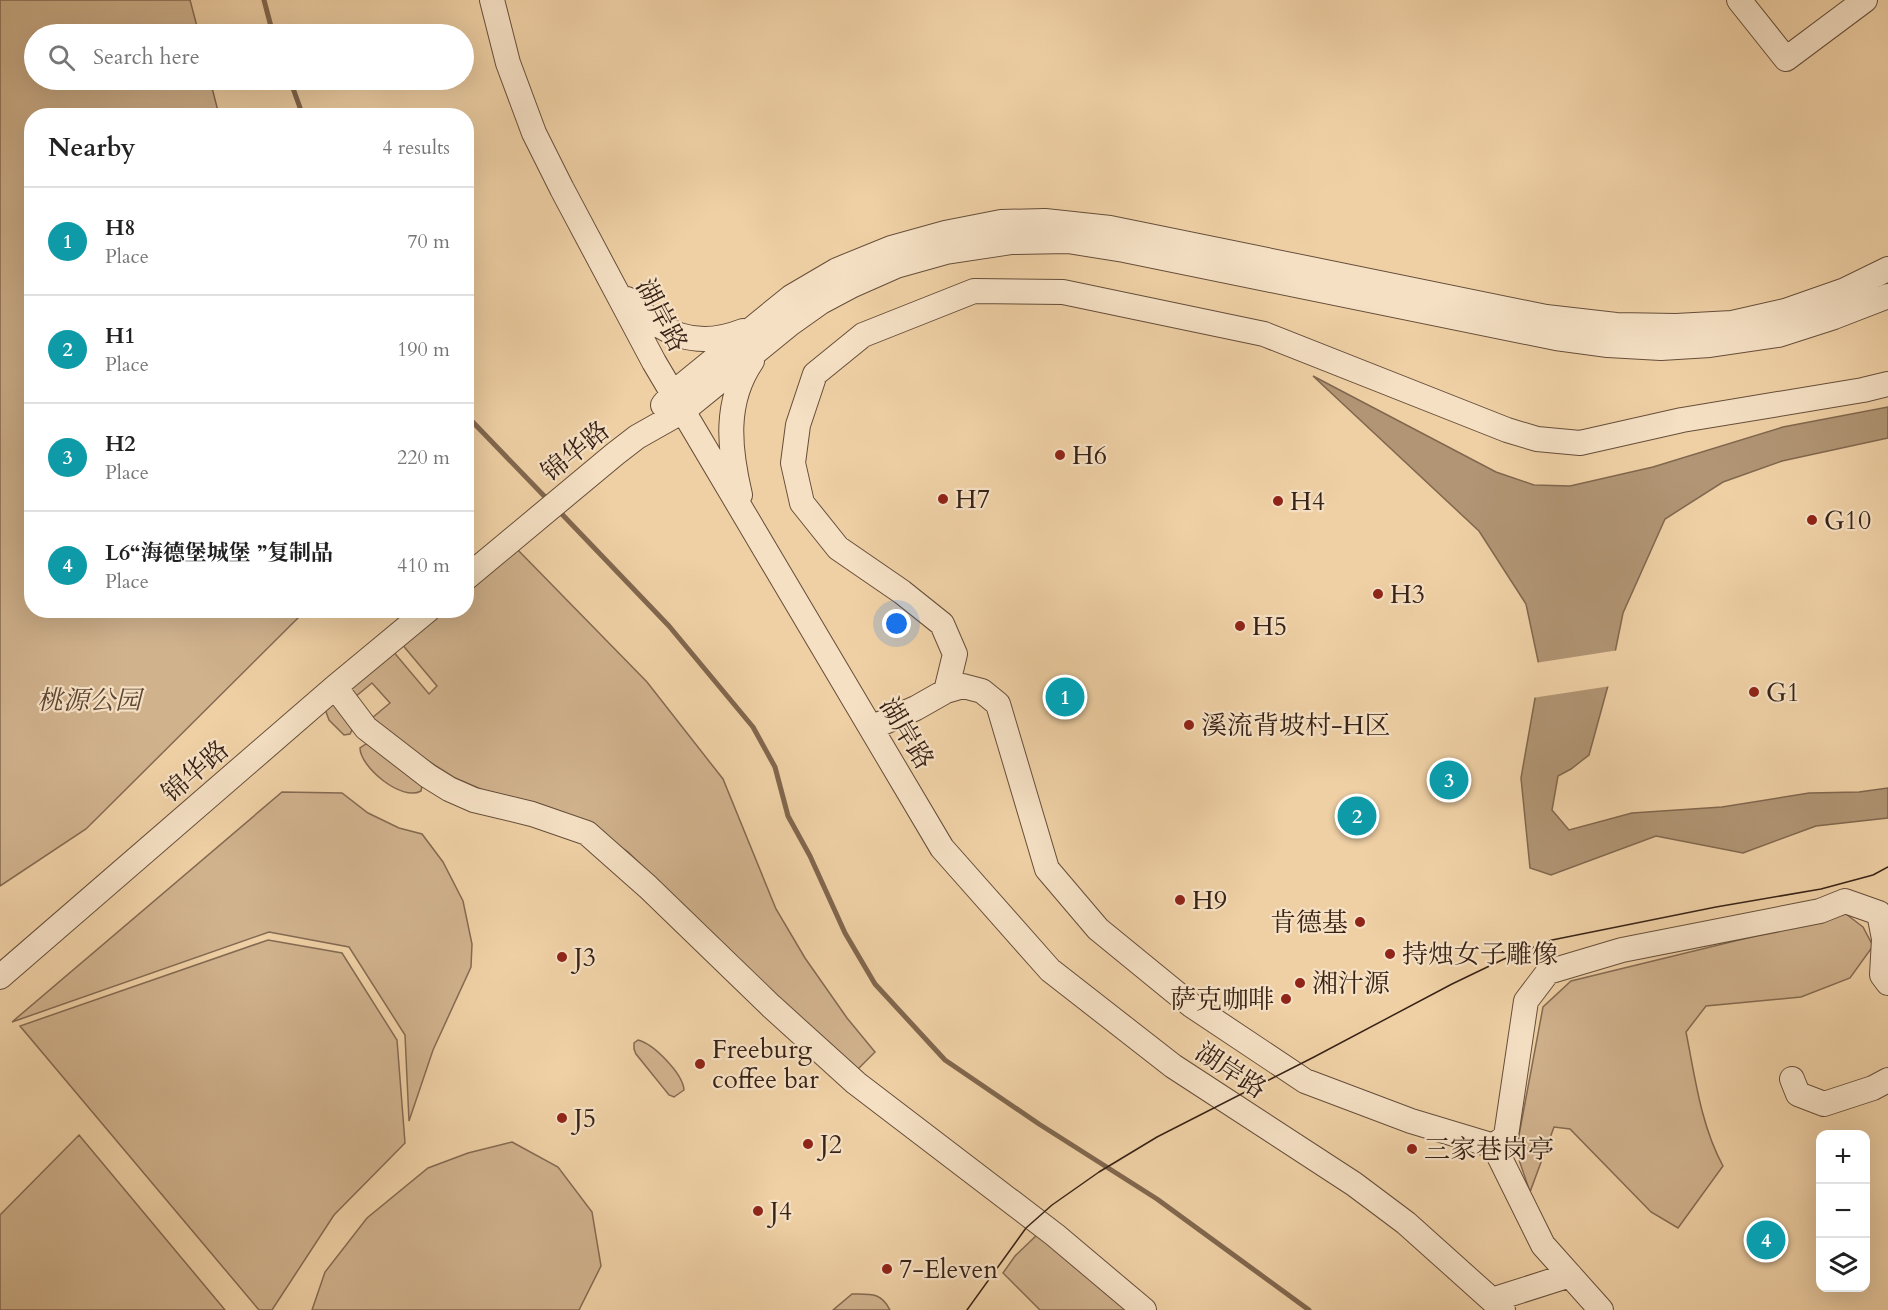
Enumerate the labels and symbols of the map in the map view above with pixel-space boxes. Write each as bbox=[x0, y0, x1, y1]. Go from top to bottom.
street label: 湖岸路 bbox=[628, 273, 695, 358]
street label: 锦华路 bbox=[534, 413, 617, 490]
place label: H6 bbox=[1072, 438, 1107, 473]
marker: H6 bbox=[1053, 448, 1067, 462]
place label: H7 bbox=[955, 482, 990, 517]
place label: H4 bbox=[1290, 484, 1325, 519]
marker: H7 bbox=[936, 492, 950, 506]
marker: H4 bbox=[1271, 494, 1285, 508]
place label: G10 bbox=[1824, 503, 1871, 538]
marker: G10 bbox=[1805, 513, 1819, 527]
place label: H3 bbox=[1390, 577, 1425, 612]
marker: H3 bbox=[1371, 587, 1385, 601]
your location bbox=[882, 609, 911, 638]
place label: H5 bbox=[1252, 609, 1287, 644]
marker: H5 bbox=[1233, 619, 1247, 633]
pin: 1 bbox=[1046, 674, 1084, 720]
place label: G1 bbox=[1766, 675, 1800, 710]
park label: 桃源公园 bbox=[37, 683, 145, 718]
marker: G1 bbox=[1747, 685, 1761, 699]
street label: 湖岸路 bbox=[871, 691, 942, 776]
place label: 溪流背坡村-H区 bbox=[1201, 708, 1390, 743]
marker: 溪流背坡村-H区 bbox=[1182, 718, 1196, 732]
street label: 锦华路 bbox=[154, 733, 236, 810]
pin: 3 bbox=[1430, 758, 1468, 802]
pin: 2 bbox=[1338, 794, 1376, 838]
place label: H9 bbox=[1192, 883, 1227, 918]
marker: H9 bbox=[1173, 893, 1187, 907]
place label: 肯德基 bbox=[1270, 905, 1348, 940]
marker: 肯德基 bbox=[1353, 915, 1367, 929]
place label: 持烛女子雕像 bbox=[1402, 937, 1558, 972]
place label: J3 bbox=[570, 940, 596, 975]
marker: 持烛女子雕像 bbox=[1383, 947, 1397, 961]
marker: J3 bbox=[555, 950, 569, 964]
place label: 湘汁源 bbox=[1312, 966, 1390, 1001]
marker: 湘汁源 bbox=[1293, 976, 1307, 990]
place label: 萨克咖啡 bbox=[1170, 982, 1274, 1017]
marker: 萨克咖啡 bbox=[1279, 992, 1293, 1006]
place label: Freeburg coffee bar bbox=[712, 1032, 819, 1097]
street label: 湖岸路 bbox=[1188, 1034, 1273, 1106]
marker: Freeburg coffee bar bbox=[693, 1057, 707, 1071]
place label: J5 bbox=[570, 1101, 596, 1136]
marker: J5 bbox=[555, 1111, 569, 1125]
place label: J2 bbox=[816, 1127, 842, 1162]
place label: 三家巷岗亭 bbox=[1424, 1132, 1554, 1167]
marker: J2 bbox=[801, 1137, 815, 1151]
marker: 三家巷岗亭 bbox=[1405, 1142, 1419, 1156]
place label: J4 bbox=[766, 1194, 792, 1229]
marker: J4 bbox=[751, 1204, 765, 1218]
pin: 4 bbox=[1746, 1218, 1786, 1262]
place label: 7-Eleven bbox=[899, 1252, 998, 1287]
marker: 7-Eleven bbox=[880, 1262, 894, 1276]

